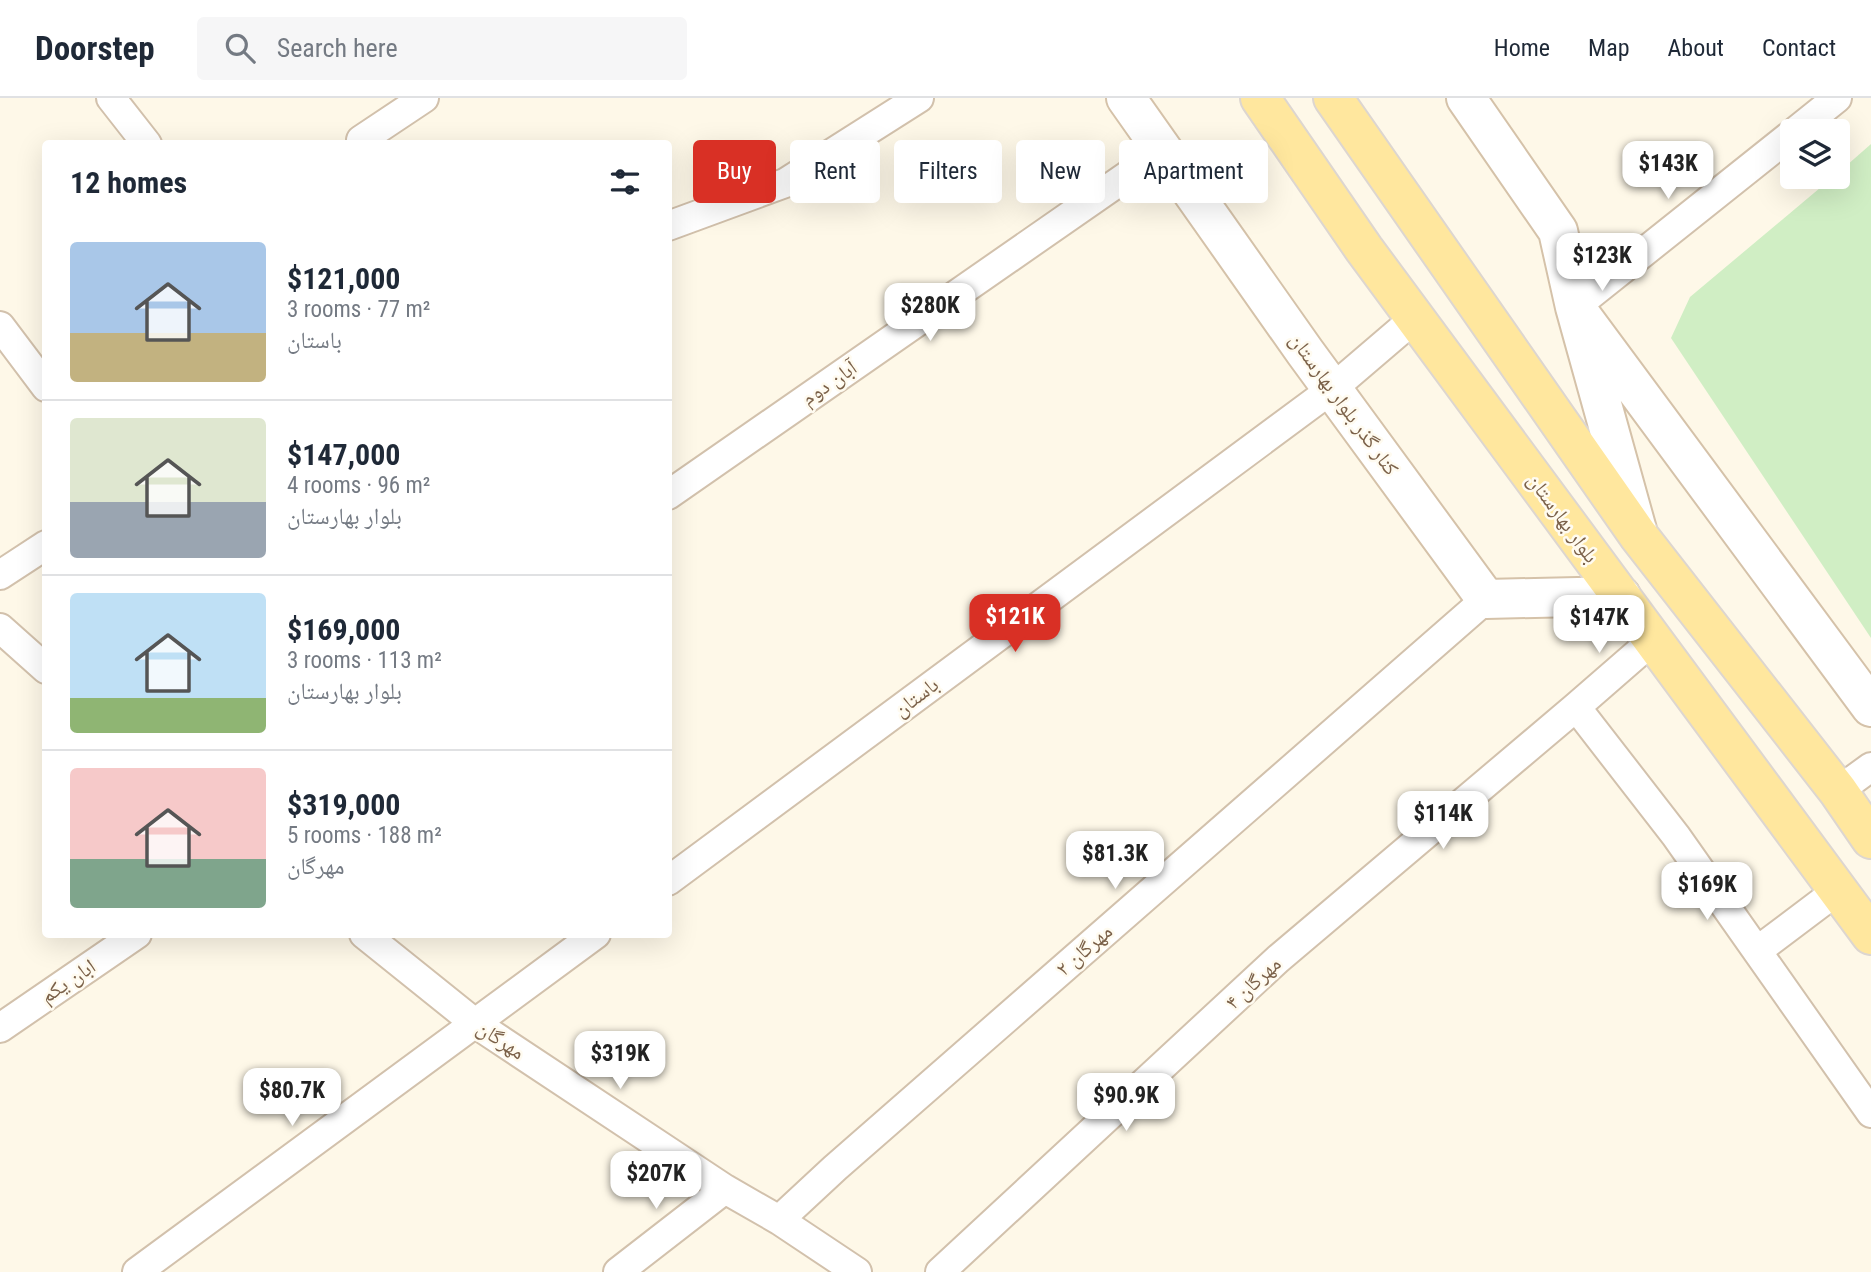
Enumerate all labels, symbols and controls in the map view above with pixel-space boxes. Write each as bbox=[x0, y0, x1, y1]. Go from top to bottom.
search box bbox=[197, 17, 687, 80]
text: Doorstep bbox=[35, 29, 155, 68]
icon: search bbox=[221, 29, 259, 67]
text: Search here bbox=[277, 33, 398, 63]
text: Home bbox=[1494, 34, 1550, 62]
text: Map bbox=[1588, 34, 1630, 62]
text: About bbox=[1668, 34, 1724, 62]
text: Contact bbox=[1762, 34, 1836, 62]
map controls bbox=[1780, 119, 1850, 189]
button: layers bbox=[1780, 119, 1850, 189]
chip: Buy bbox=[693, 140, 776, 203]
chip: Rent bbox=[790, 140, 880, 203]
chip: Filters bbox=[894, 140, 1002, 203]
chip: New bbox=[1016, 140, 1105, 203]
chip: Apartment bbox=[1119, 140, 1268, 203]
pin: $143K bbox=[1619, 141, 1717, 201]
text: $143K bbox=[1638, 150, 1698, 177]
icon: filters bbox=[606, 163, 644, 201]
text: 12 homes bbox=[70, 165, 187, 200]
pin: $123K bbox=[1553, 234, 1651, 293]
text: $123K bbox=[1572, 242, 1632, 269]
text: $121,000 bbox=[287, 261, 400, 296]
icon: home bbox=[126, 270, 210, 354]
pin: $280K bbox=[881, 284, 979, 343]
text: $280K bbox=[900, 292, 960, 319]
text: 3 rooms · 77 m² bbox=[287, 296, 430, 323]
text: باستان bbox=[287, 327, 342, 354]
street label: کنار گذر بلوار بهارستان bbox=[1284, 328, 1404, 480]
street label: آبان دوم bbox=[797, 355, 863, 412]
text: $147,000 bbox=[287, 437, 400, 472]
icon: home bbox=[126, 446, 210, 530]
street label: بلوار بهارستان bbox=[1522, 469, 1604, 567]
text: 4 rooms · 96 m² bbox=[287, 472, 430, 499]
text: بلوار بهارستان bbox=[287, 503, 402, 530]
pin: $121K bbox=[966, 594, 1064, 654]
pin: $147K bbox=[1550, 596, 1648, 655]
text: $121K bbox=[985, 603, 1045, 630]
text: $147K bbox=[1569, 604, 1629, 631]
text: $169,000 bbox=[287, 612, 400, 647]
icon: home bbox=[126, 621, 210, 705]
text: 3 rooms · 113 m² bbox=[287, 647, 442, 674]
street label: باستان bbox=[889, 672, 943, 722]
text: بلوار بهارستان bbox=[287, 678, 402, 705]
text: $319,000 bbox=[287, 787, 400, 822]
pin: $114K bbox=[1394, 792, 1492, 851]
icon: home bbox=[126, 796, 210, 880]
text: $114K bbox=[1413, 800, 1473, 827]
text: 5 rooms · 188 m² bbox=[287, 822, 442, 849]
pin: $81.3K bbox=[1058, 832, 1172, 891]
text: $81.3K bbox=[1082, 840, 1148, 867]
text: مهرگان bbox=[287, 853, 344, 880]
pin: $169K bbox=[1658, 862, 1756, 922]
text: $169K bbox=[1677, 871, 1737, 898]
street label: مهرگان ۲ bbox=[1051, 919, 1117, 981]
street label: مهرگان ۴ bbox=[1220, 951, 1286, 1015]
street label: ابان یکم bbox=[36, 954, 101, 1010]
street label: مهرگان bbox=[473, 1015, 529, 1065]
pin: $319K bbox=[571, 1032, 669, 1091]
text: $319K bbox=[590, 1040, 650, 1067]
pin: $80.7K bbox=[235, 1068, 349, 1128]
pin: $90.9K bbox=[1069, 1074, 1183, 1133]
text: $80.7K bbox=[259, 1077, 325, 1104]
text: $90.9K bbox=[1093, 1082, 1159, 1109]
pin: $207K bbox=[607, 1152, 705, 1211]
text: $207K bbox=[626, 1160, 686, 1187]

